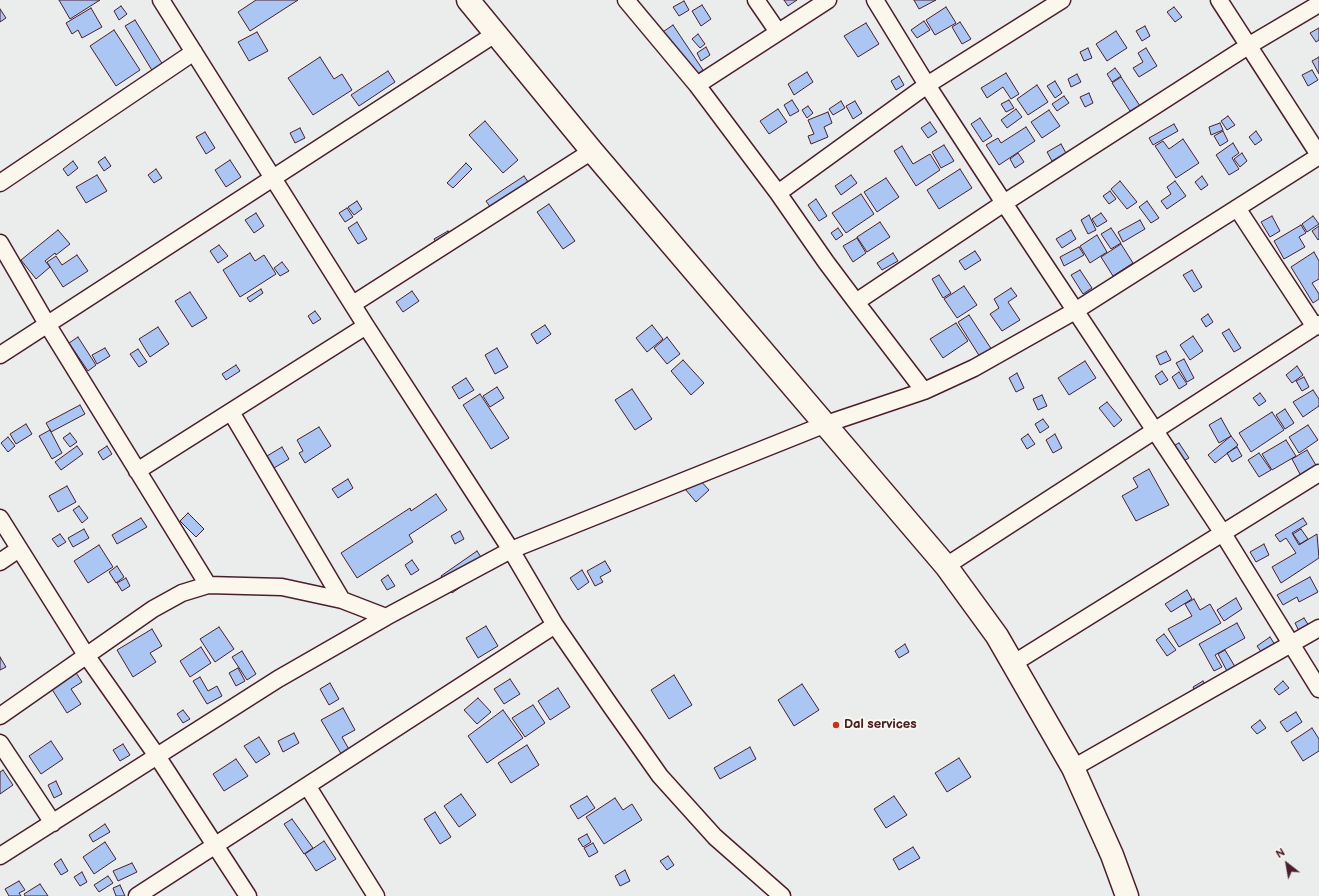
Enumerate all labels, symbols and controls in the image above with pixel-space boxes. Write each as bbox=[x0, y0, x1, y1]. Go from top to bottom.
place label: Dal services bbox=[844, 717, 917, 733]
marker: Dal services bbox=[831, 720, 841, 730]
north arrow bbox=[1267, 844, 1307, 884]
text: N bbox=[1274, 846, 1287, 861]

